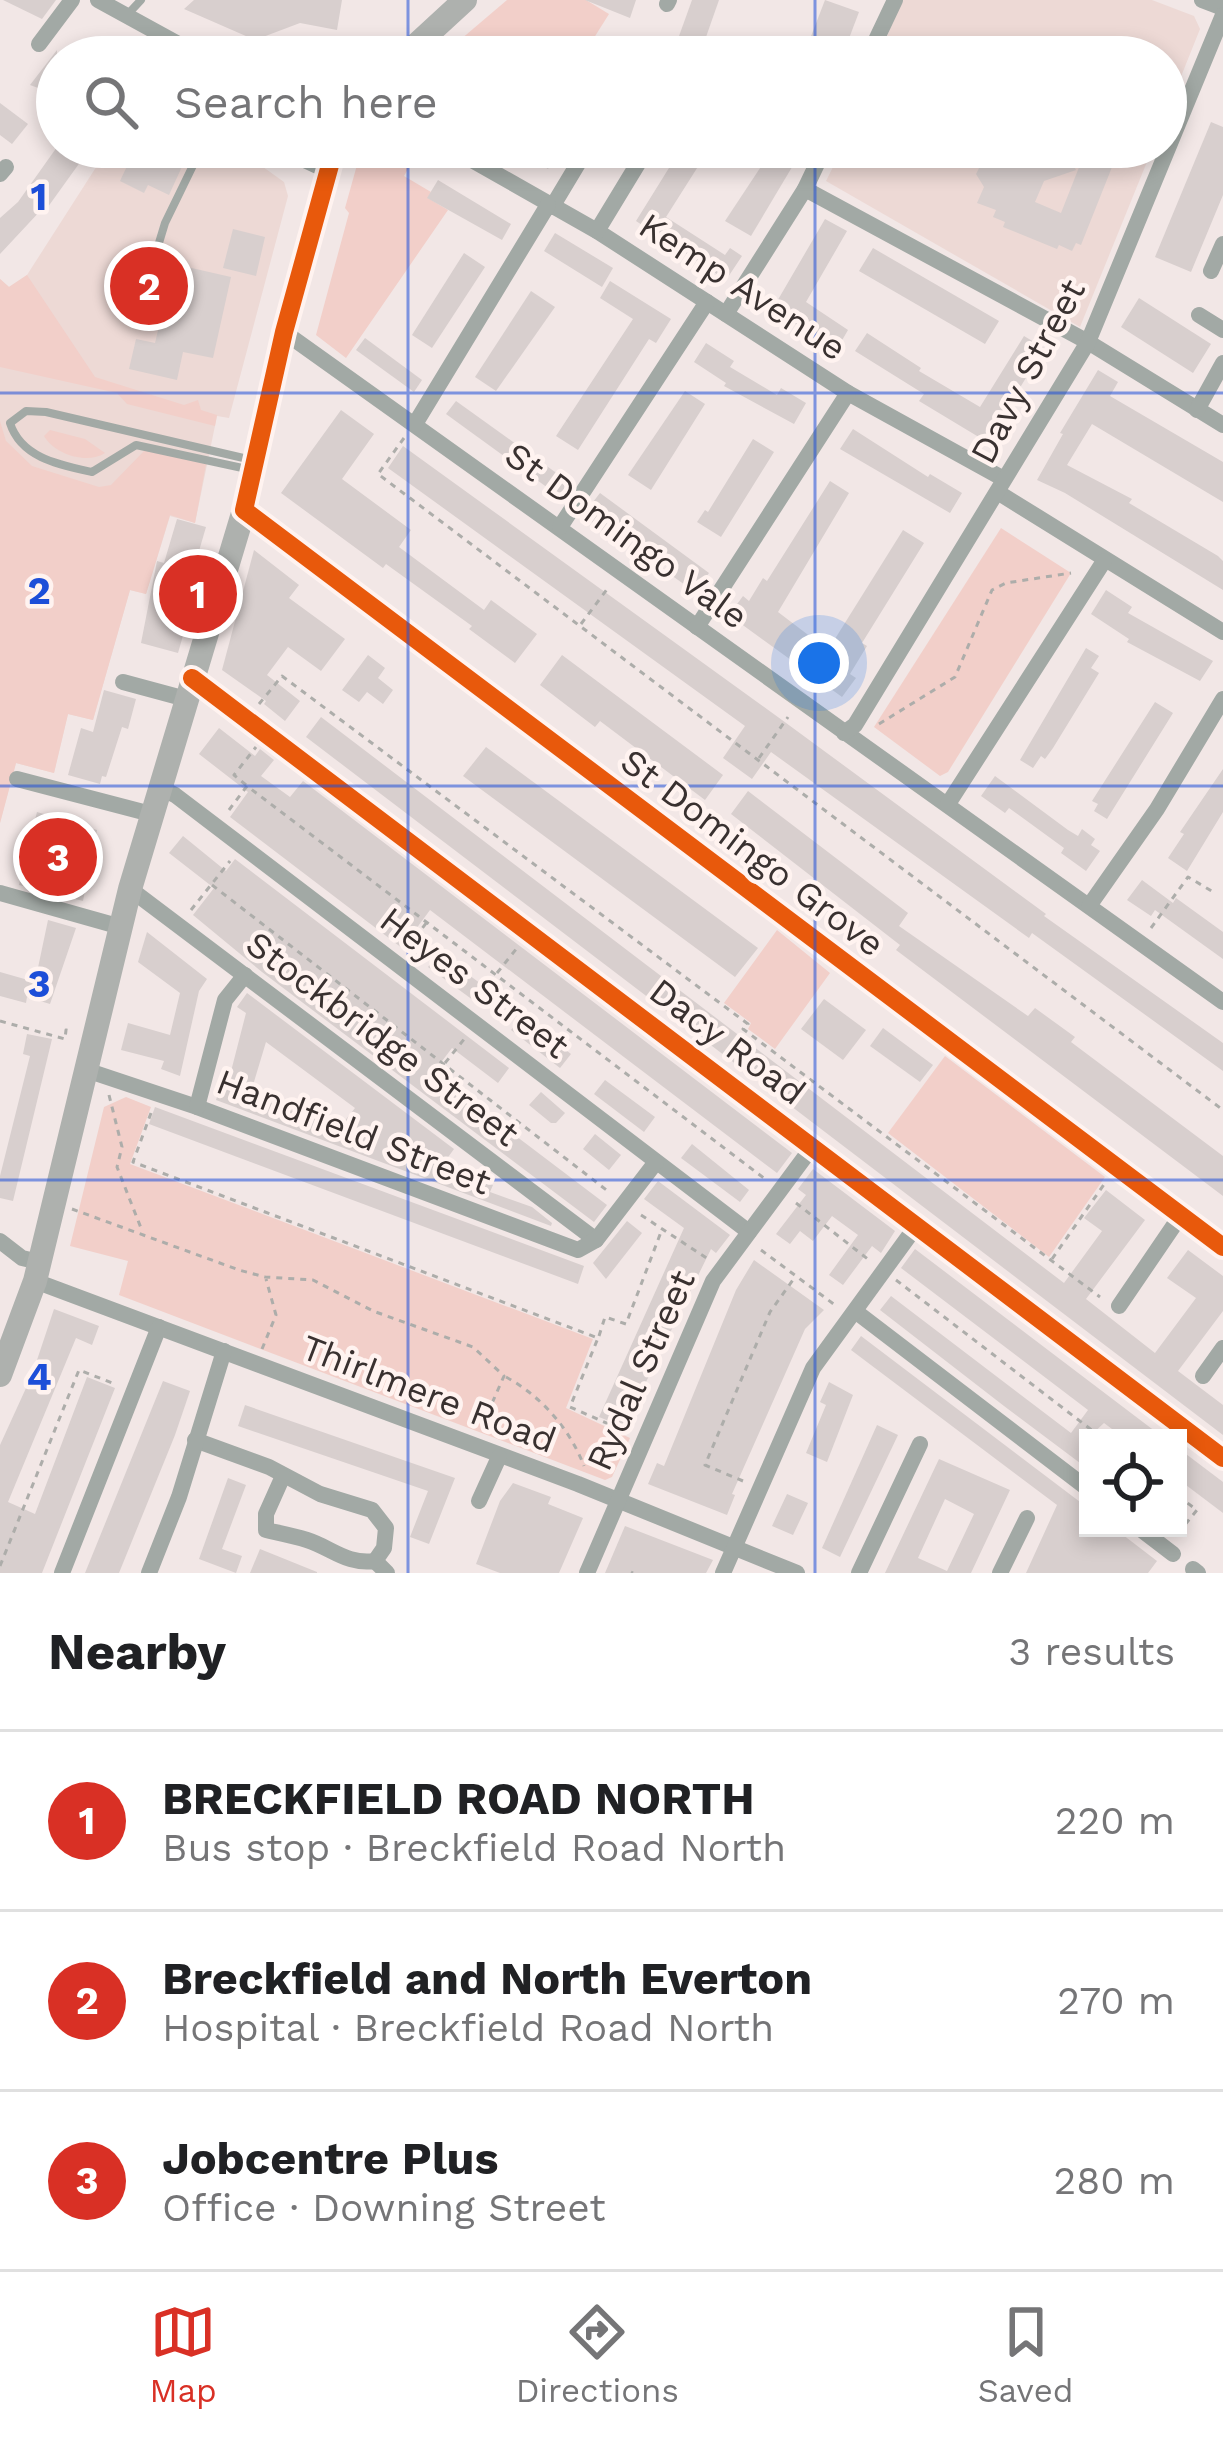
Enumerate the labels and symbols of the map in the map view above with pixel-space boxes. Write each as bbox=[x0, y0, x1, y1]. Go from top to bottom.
text: 1 bbox=[31, 174, 47, 219]
street label: Kemp Avenue bbox=[631, 204, 854, 369]
pin: 2 bbox=[110, 241, 188, 331]
street label: Davy Street bbox=[962, 272, 1094, 471]
street label: St Domingo Vale bbox=[497, 434, 756, 638]
pin: 1 bbox=[159, 549, 237, 639]
text: 2 bbox=[27, 568, 51, 613]
your location bbox=[789, 633, 849, 693]
street label: St Domingo Grove bbox=[613, 740, 892, 965]
pin: 3 bbox=[19, 812, 97, 902]
street label: Heyes Street bbox=[372, 898, 577, 1067]
street label: Stockbridge Street bbox=[238, 923, 527, 1155]
text: 3 bbox=[27, 961, 51, 1006]
street label: Dacy Road bbox=[641, 970, 813, 1114]
street label: Handfield Street bbox=[211, 1060, 497, 1204]
street label: Rydal Street bbox=[578, 1264, 704, 1477]
street label: Thirlmere Road bbox=[296, 1326, 562, 1462]
text: 4 bbox=[26, 1354, 52, 1399]

